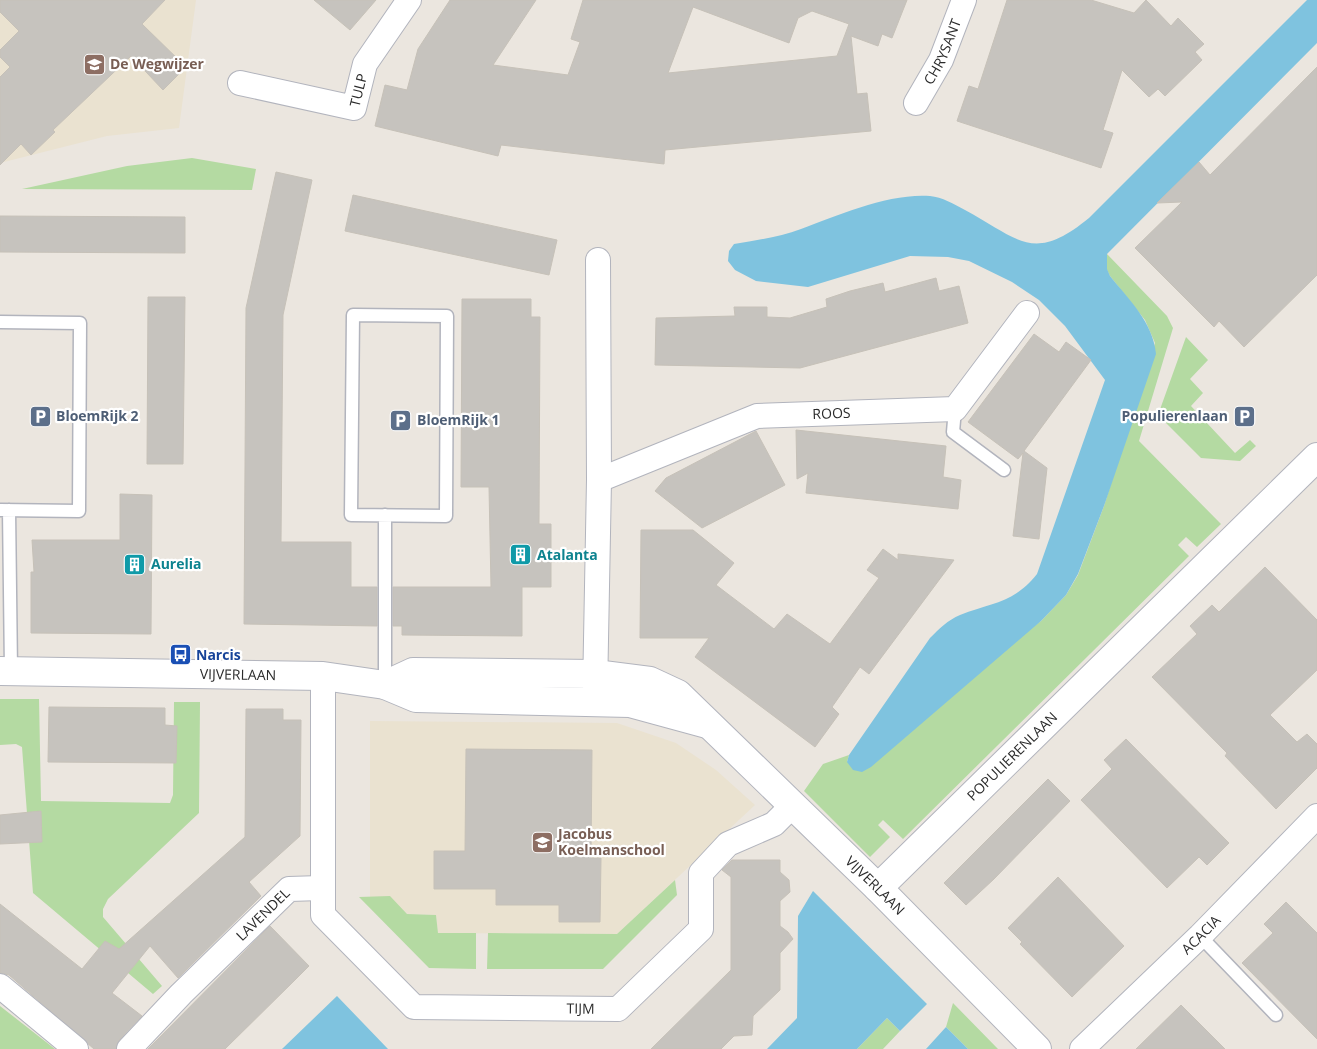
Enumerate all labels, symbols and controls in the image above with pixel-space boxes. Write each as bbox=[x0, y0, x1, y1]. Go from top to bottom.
street label: CHRYSANT bbox=[919, 16, 965, 88]
school or university icon: De Wegwijzer bbox=[82, 52, 106, 76]
place label: De Wegwijzer bbox=[110, 54, 205, 73]
street label: TULP bbox=[345, 71, 371, 109]
street label: ROOS bbox=[812, 403, 851, 423]
parking icon: BloemRijk 2 bbox=[28, 404, 52, 428]
parking icon: Populierenlaan bbox=[1232, 404, 1256, 428]
place label: BloemRijk 2 bbox=[56, 406, 138, 425]
place label: Populierenlaan bbox=[1121, 406, 1228, 425]
parking icon: BloemRijk 1 bbox=[389, 408, 413, 432]
place label: BloemRijk 1 bbox=[417, 410, 499, 429]
building icon: Atalanta bbox=[509, 543, 533, 567]
place label: Atalanta bbox=[537, 545, 598, 564]
building icon: Aurelia bbox=[123, 552, 147, 576]
place label: Aurelia bbox=[151, 554, 202, 573]
bus stop icon: Narcis bbox=[168, 643, 192, 667]
place label: Narcis bbox=[196, 645, 241, 664]
street label: VIJVERLAAN bbox=[200, 664, 276, 684]
street label: POPULIERENLAAN bbox=[963, 707, 1061, 805]
place label: Jacobus Koelmanschool bbox=[556, 824, 665, 859]
school or university icon: Jacobus Koelmanschool bbox=[530, 830, 554, 854]
street label: VIJVERLAAN bbox=[842, 852, 909, 919]
street label: LAVENDEL bbox=[232, 883, 294, 945]
street label: ACACIA bbox=[1177, 911, 1224, 958]
street label: TIJM bbox=[567, 998, 595, 1018]

